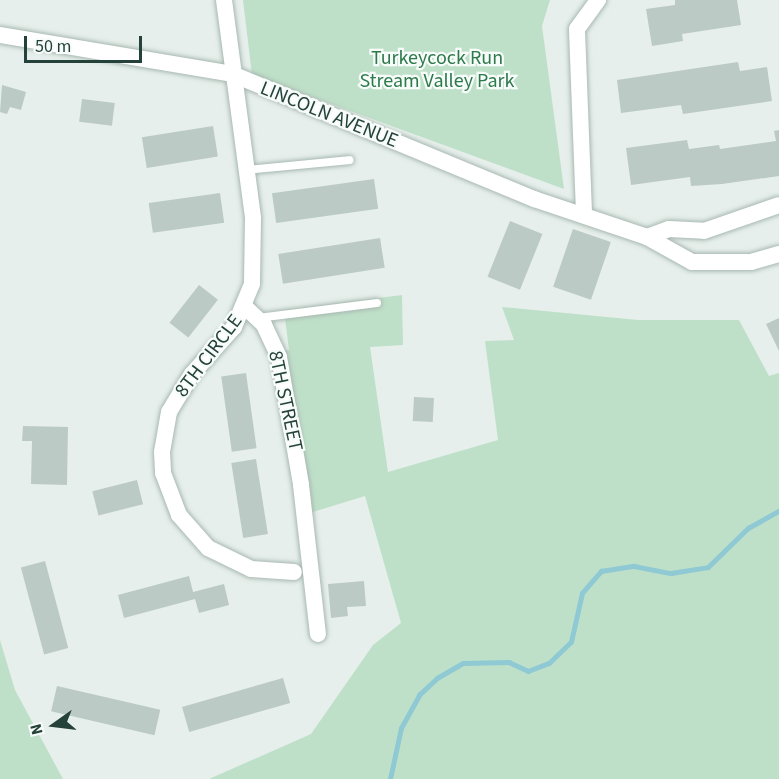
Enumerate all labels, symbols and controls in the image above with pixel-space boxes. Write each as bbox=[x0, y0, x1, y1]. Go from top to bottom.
scale bar bbox=[27, 24, 146, 62]
text: 50 m bbox=[35, 34, 71, 59]
park label: Turkeycock Run Stream Valley Park bbox=[360, 47, 514, 94]
street label: LINCOLN AVENUE bbox=[257, 76, 401, 154]
street label: 8TH CIRCLE bbox=[170, 310, 248, 402]
street label: 8TH STREET bbox=[263, 349, 307, 453]
north arrow bbox=[24, 695, 84, 755]
text: N bbox=[25, 722, 48, 737]

